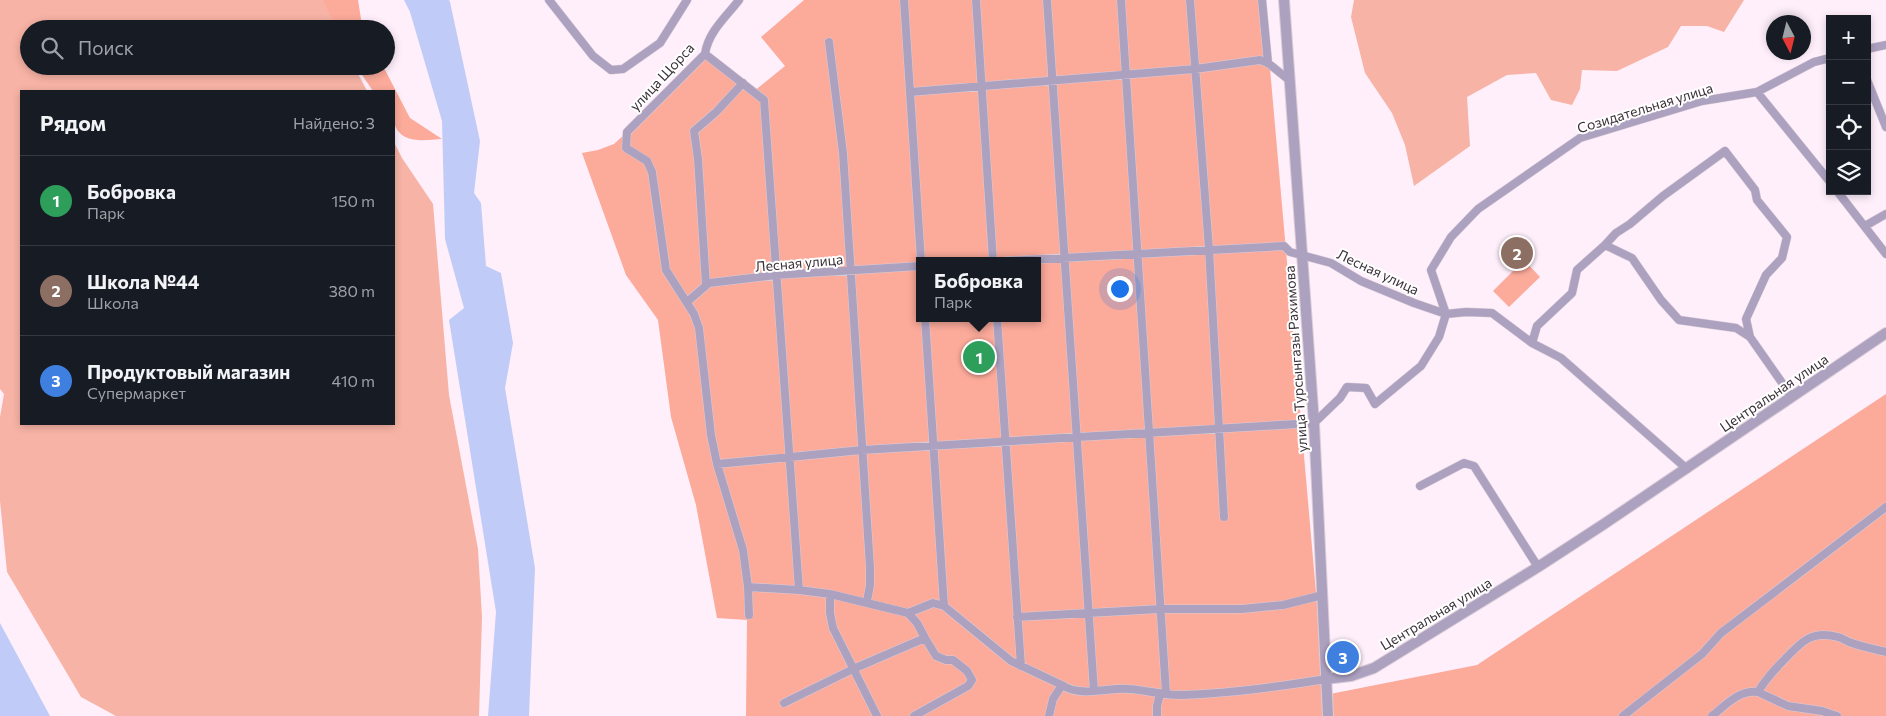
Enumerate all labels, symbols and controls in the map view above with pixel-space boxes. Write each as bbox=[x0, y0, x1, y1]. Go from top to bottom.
north arrow bbox=[1766, 15, 1811, 60]
map controls bbox=[1826, 15, 1871, 195]
button: + bbox=[1826, 15, 1871, 60]
search box bbox=[20, 20, 395, 75]
icon: search bbox=[38, 34, 66, 62]
text: Поиск bbox=[78, 36, 134, 59]
street label: улица Щорса bbox=[626, 39, 697, 114]
button: − bbox=[1826, 60, 1871, 105]
street label: Созидательная улица bbox=[1575, 79, 1715, 136]
button: locate bbox=[1826, 105, 1871, 150]
text: Рядом bbox=[40, 110, 106, 135]
text: Найдено: 3 bbox=[293, 113, 375, 132]
button: layers bbox=[1826, 150, 1871, 195]
text: Бобровка bbox=[87, 180, 176, 203]
text: 1 bbox=[52, 191, 60, 210]
text: 150 m bbox=[332, 191, 375, 210]
text: Парк bbox=[87, 203, 125, 222]
pin: 2 bbox=[1501, 234, 1533, 272]
street label: Лесная улица bbox=[1335, 245, 1422, 298]
street label: Лесная улица bbox=[754, 250, 844, 275]
popup bbox=[916, 257, 1041, 322]
street label: улица Турсынгазы Рахимова bbox=[1280, 265, 1311, 453]
text: Бобровка bbox=[934, 269, 1023, 292]
text: Школа №44 bbox=[87, 270, 199, 293]
your location bbox=[1107, 276, 1133, 302]
text: 2 bbox=[51, 281, 61, 300]
text: 380 m bbox=[329, 281, 375, 300]
text: Парк bbox=[934, 292, 972, 311]
text: Школа bbox=[87, 293, 139, 312]
pin: 1 bbox=[963, 338, 995, 376]
street label: Центральная улица bbox=[1716, 350, 1831, 435]
text: Продуктовый магазин bbox=[87, 360, 290, 383]
text: 3 bbox=[51, 371, 61, 390]
text: 410 m bbox=[332, 371, 375, 390]
text: Супермаркет bbox=[87, 383, 186, 402]
street label: Центральная улица bbox=[1377, 574, 1495, 654]
pin: 3 bbox=[1327, 638, 1359, 676]

